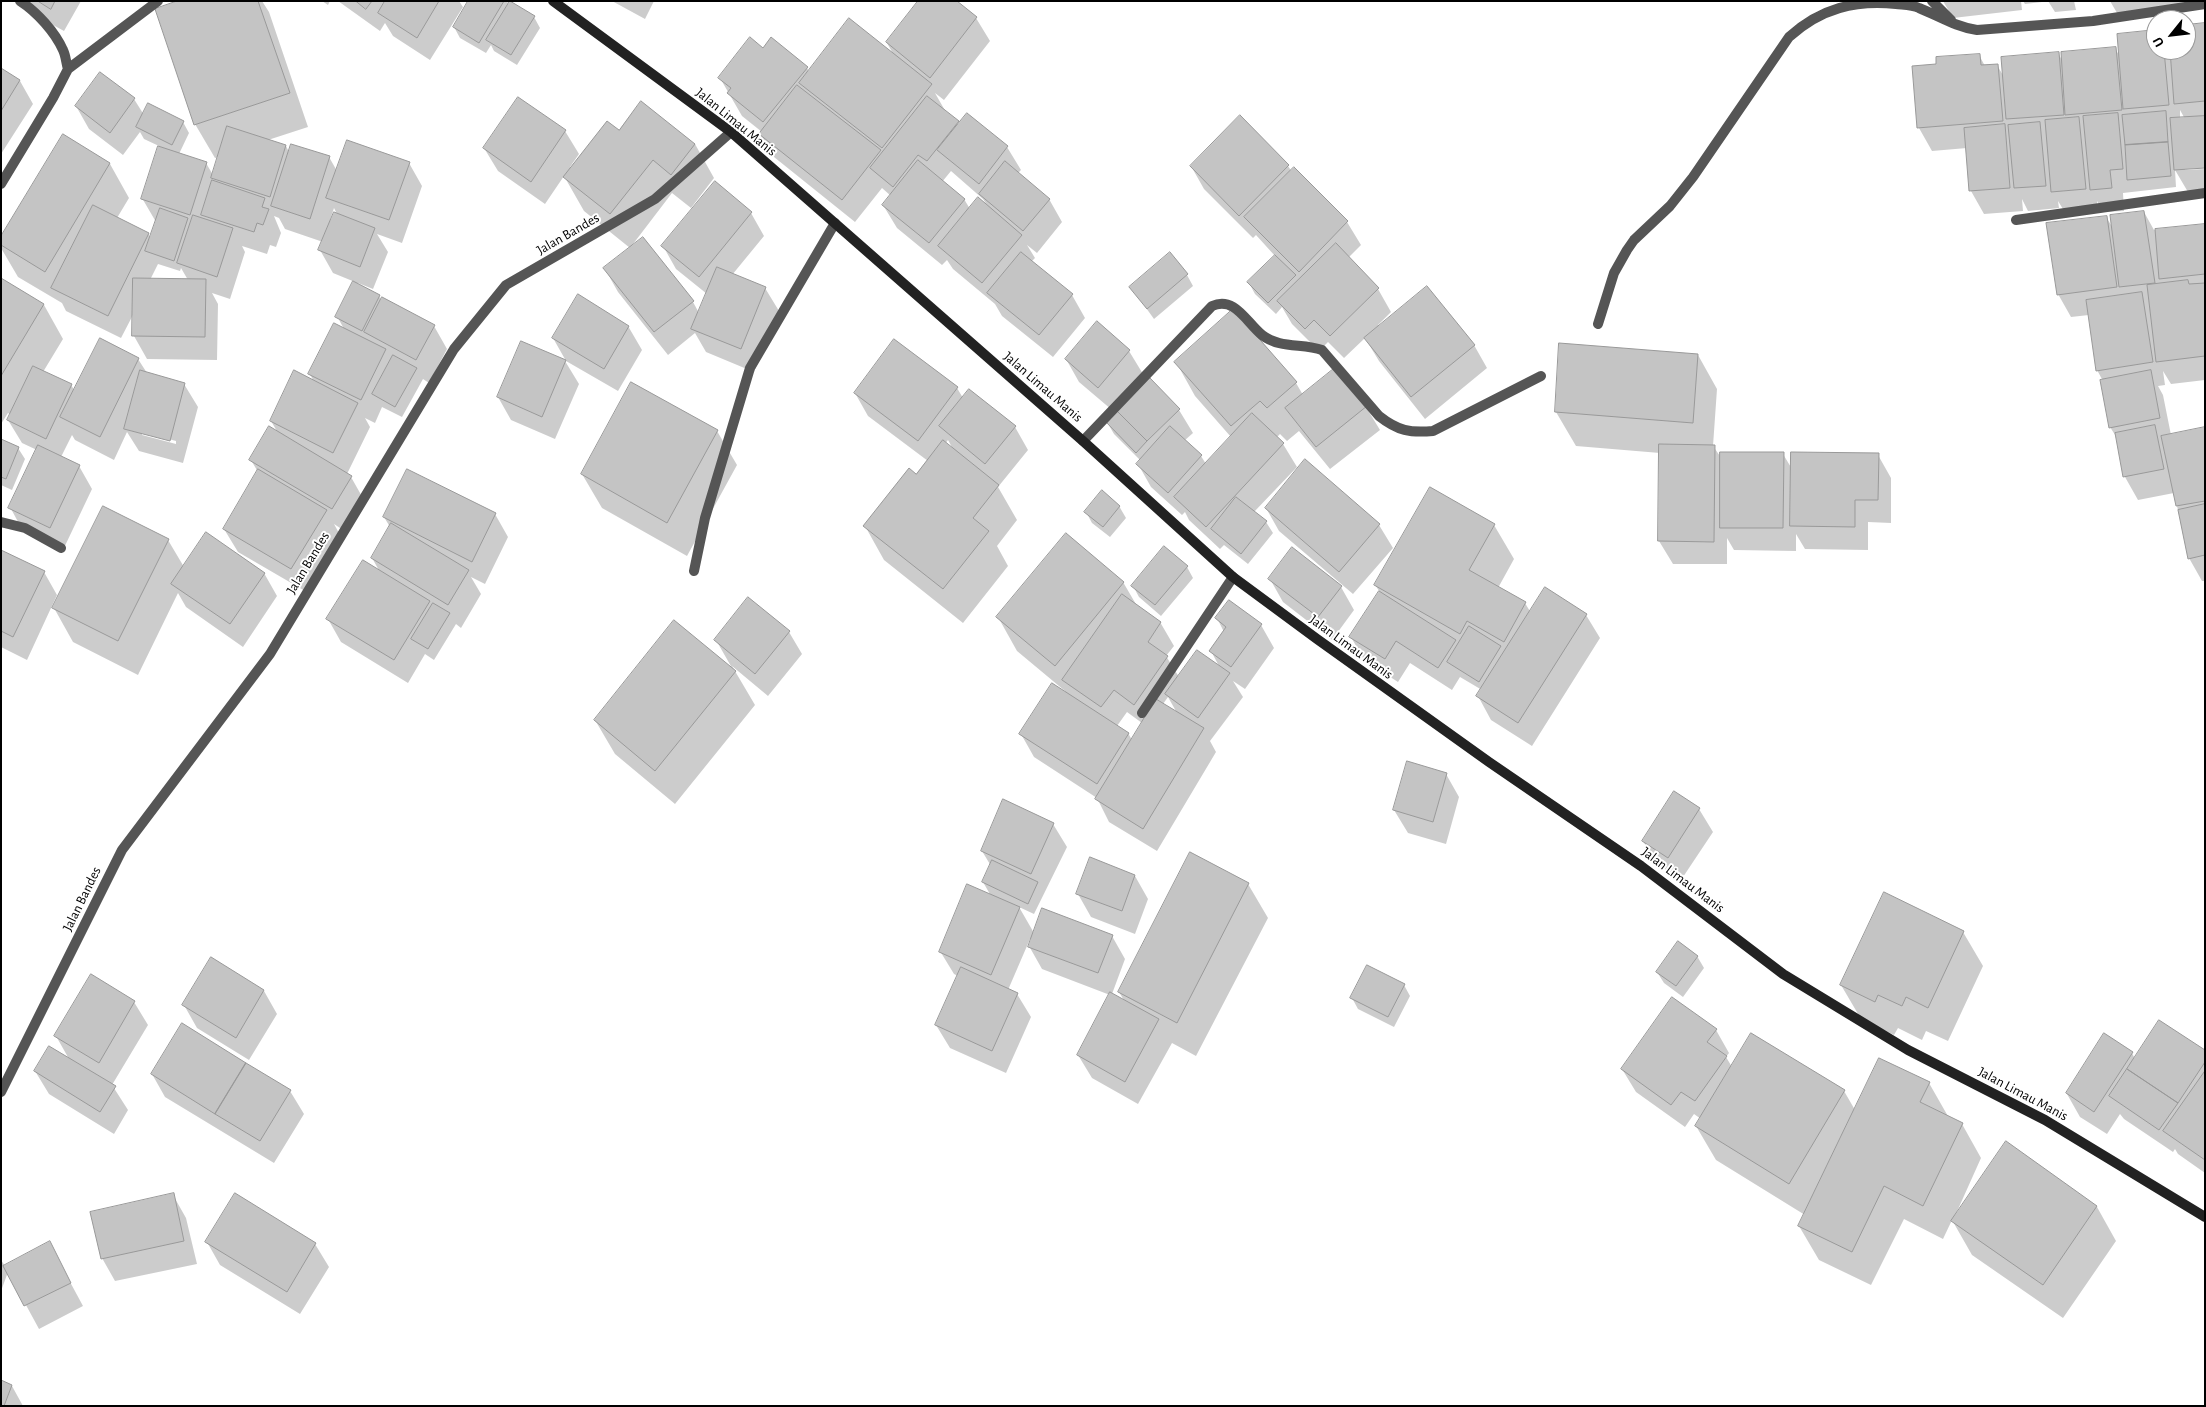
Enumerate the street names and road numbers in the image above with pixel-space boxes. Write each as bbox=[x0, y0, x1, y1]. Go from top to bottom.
street label: Jalan Limau Manis bbox=[692, 84, 780, 160]
street label: Jalan Bandes bbox=[534, 209, 602, 259]
street label: Jalan Limau Manis bbox=[1000, 348, 1086, 426]
street label: Jalan Bandes bbox=[283, 529, 333, 597]
street label: Jalan Limau Manis bbox=[1306, 611, 1396, 683]
street label: Jalan Limau Manis bbox=[1638, 843, 1728, 917]
street label: Jalan Bandes bbox=[59, 864, 105, 934]
street label: Jalan Limau Manis bbox=[1975, 1063, 2071, 1125]

